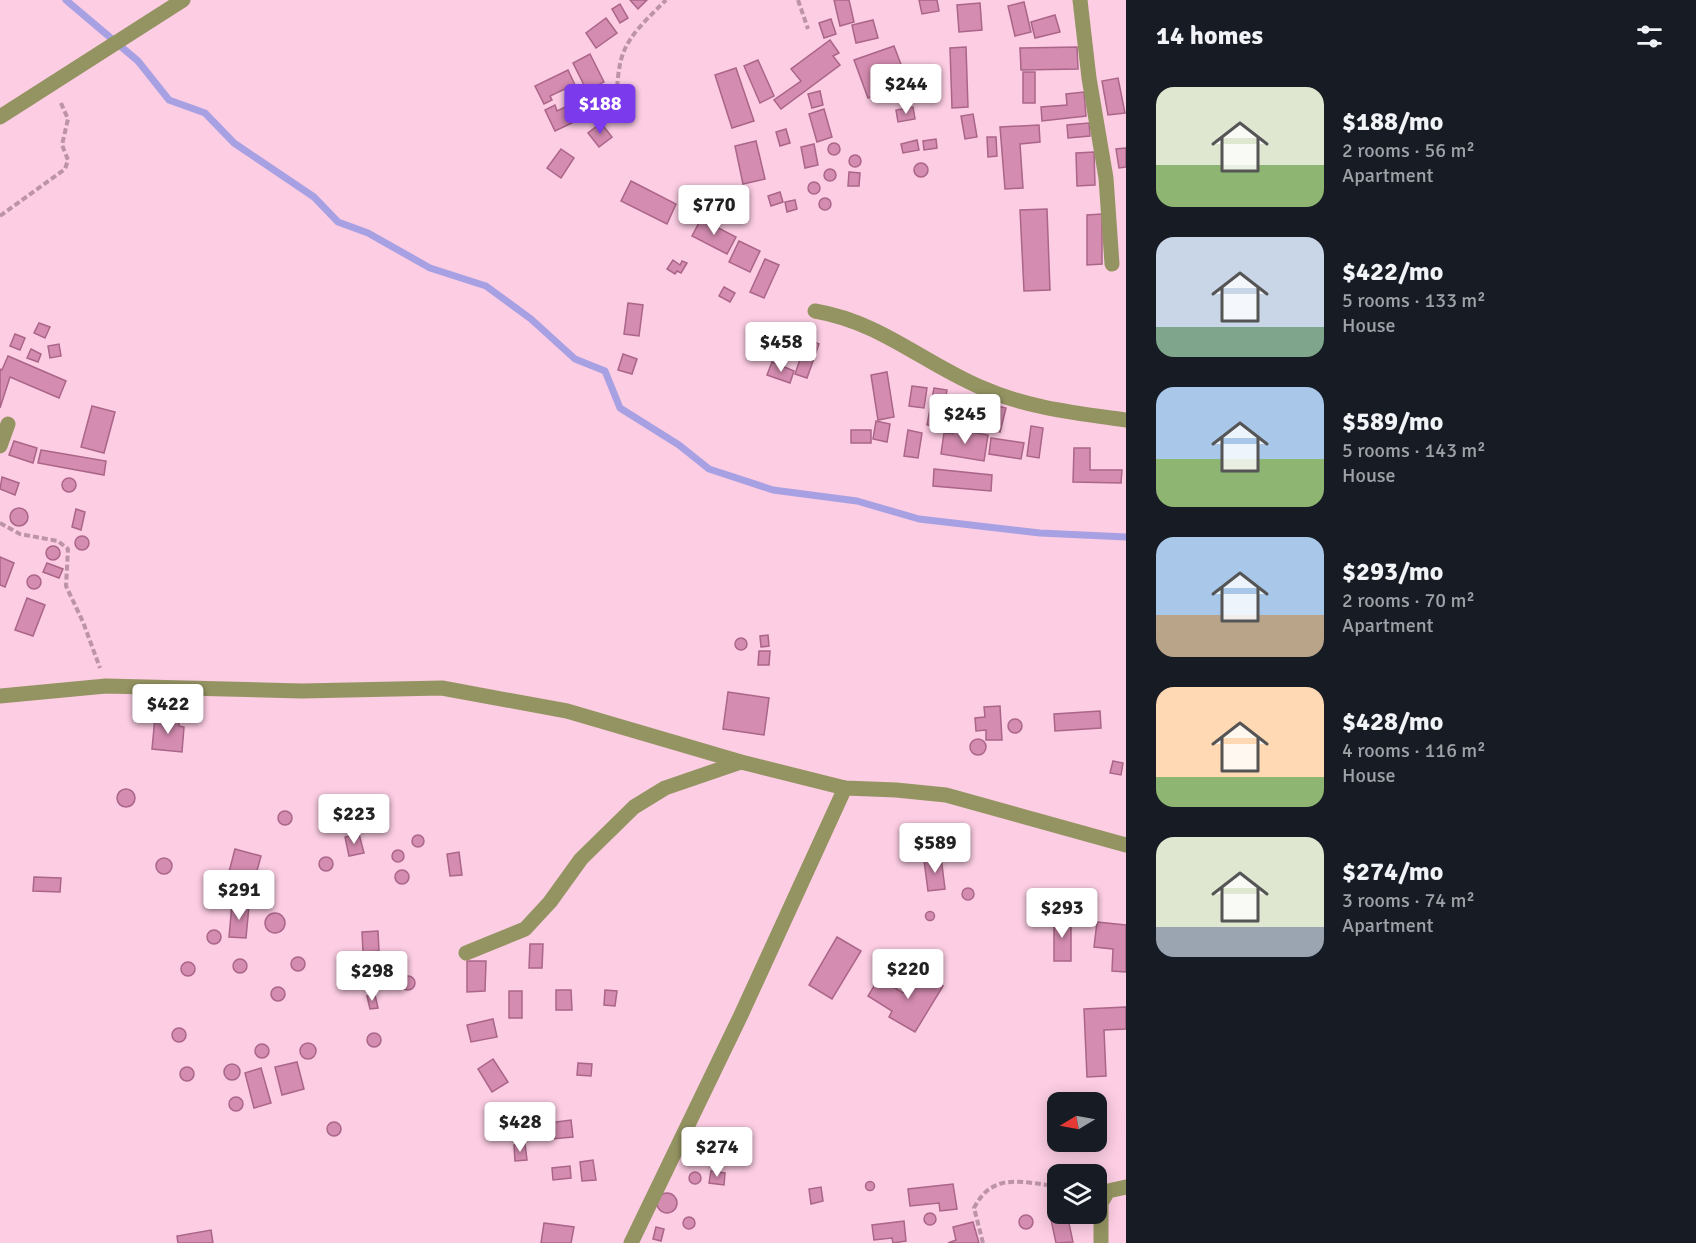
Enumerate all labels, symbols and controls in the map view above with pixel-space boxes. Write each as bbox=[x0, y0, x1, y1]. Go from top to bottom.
text: 14 homes bbox=[1156, 20, 1263, 52]
icon: filters bbox=[1633, 20, 1666, 53]
pin: $244 bbox=[870, 64, 942, 115]
text: $244 bbox=[884, 71, 928, 96]
pin: $188 bbox=[564, 84, 636, 135]
text: $188 bbox=[578, 91, 622, 116]
text: $188/mo bbox=[1342, 106, 1443, 138]
icon: home bbox=[1204, 111, 1276, 183]
text: 2 rooms · 56 m² bbox=[1342, 138, 1475, 163]
text: Apartment bbox=[1342, 163, 1434, 188]
pin: $770 bbox=[678, 185, 750, 236]
text: $770 bbox=[692, 192, 736, 217]
text: $422/mo bbox=[1342, 256, 1443, 288]
icon: home bbox=[1204, 261, 1276, 333]
text: 5 rooms · 133 m² bbox=[1342, 288, 1486, 313]
text: House bbox=[1342, 313, 1396, 338]
pin: $458 bbox=[745, 322, 817, 373]
text: $458 bbox=[759, 329, 803, 354]
pin: $245 bbox=[929, 394, 1001, 445]
text: $245 bbox=[943, 401, 987, 426]
text: $589/mo bbox=[1342, 406, 1443, 438]
icon: home bbox=[1204, 411, 1276, 483]
text: 5 rooms · 143 m² bbox=[1342, 438, 1486, 463]
text: House bbox=[1342, 463, 1396, 488]
text: $293/mo bbox=[1342, 556, 1443, 588]
icon: home bbox=[1204, 561, 1276, 633]
text: 2 rooms · 70 m² bbox=[1342, 588, 1475, 613]
text: Apartment bbox=[1342, 613, 1434, 638]
pin: $422 bbox=[132, 684, 204, 735]
text: $422 bbox=[146, 691, 190, 716]
text: $428/mo bbox=[1342, 706, 1443, 738]
icon: home bbox=[1204, 711, 1276, 783]
text: 4 rooms · 116 m² bbox=[1342, 738, 1486, 763]
text: House bbox=[1342, 763, 1396, 788]
pin: $223 bbox=[318, 794, 390, 845]
text: $223 bbox=[332, 801, 376, 826]
pin: $589 bbox=[899, 823, 971, 874]
text: $589 bbox=[913, 830, 957, 855]
text: $274/mo bbox=[1342, 856, 1443, 888]
icon: home bbox=[1204, 861, 1276, 933]
pin: $291 bbox=[203, 870, 275, 921]
text: $291 bbox=[217, 877, 261, 902]
pin: $293 bbox=[1026, 888, 1098, 939]
text: 3 rooms · 74 m² bbox=[1342, 888, 1475, 913]
text: $293 bbox=[1040, 895, 1084, 920]
text: Apartment bbox=[1342, 913, 1434, 938]
pin: $220 bbox=[872, 949, 944, 1000]
pin: $298 bbox=[336, 951, 408, 1002]
text: $220 bbox=[886, 956, 930, 981]
text: $298 bbox=[350, 958, 394, 983]
north arrow bbox=[1047, 1092, 1107, 1152]
map controls bbox=[1047, 1092, 1107, 1224]
pin: $428 bbox=[484, 1102, 556, 1153]
text: $428 bbox=[498, 1109, 542, 1134]
pin: $274 bbox=[681, 1127, 753, 1178]
text: $274 bbox=[695, 1134, 739, 1159]
button: layers bbox=[1047, 1164, 1107, 1224]

